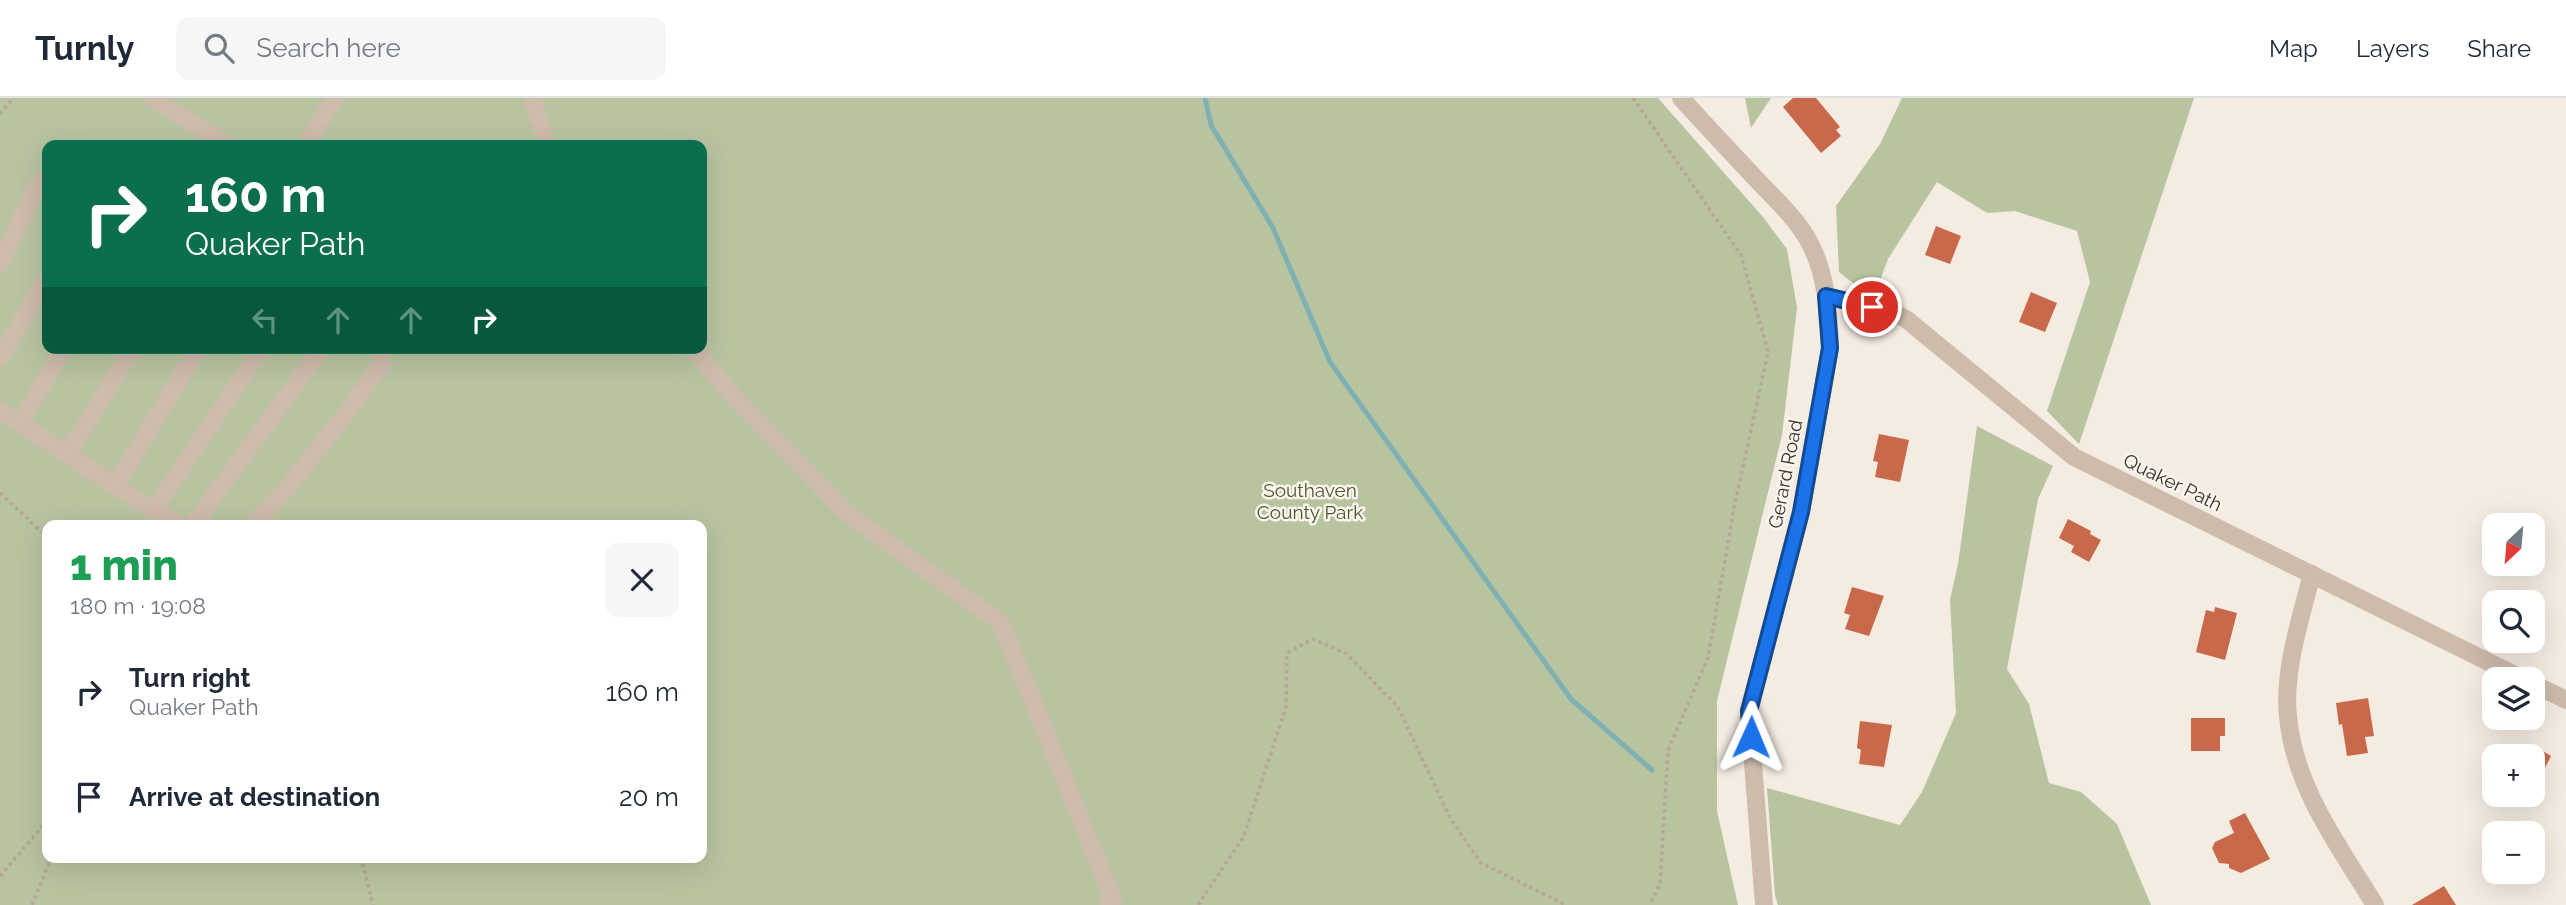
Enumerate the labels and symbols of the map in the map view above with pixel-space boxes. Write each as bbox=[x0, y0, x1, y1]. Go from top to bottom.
pin bbox=[1842, 277, 1902, 337]
street label: Gerard Road bbox=[1764, 418, 1806, 530]
street label: Quaker Path bbox=[2120, 449, 2226, 515]
park label: Southaven County Park bbox=[1257, 479, 1363, 523]
north arrow bbox=[2482, 513, 2544, 576]
position arrow bbox=[1714, 700, 1788, 774]

